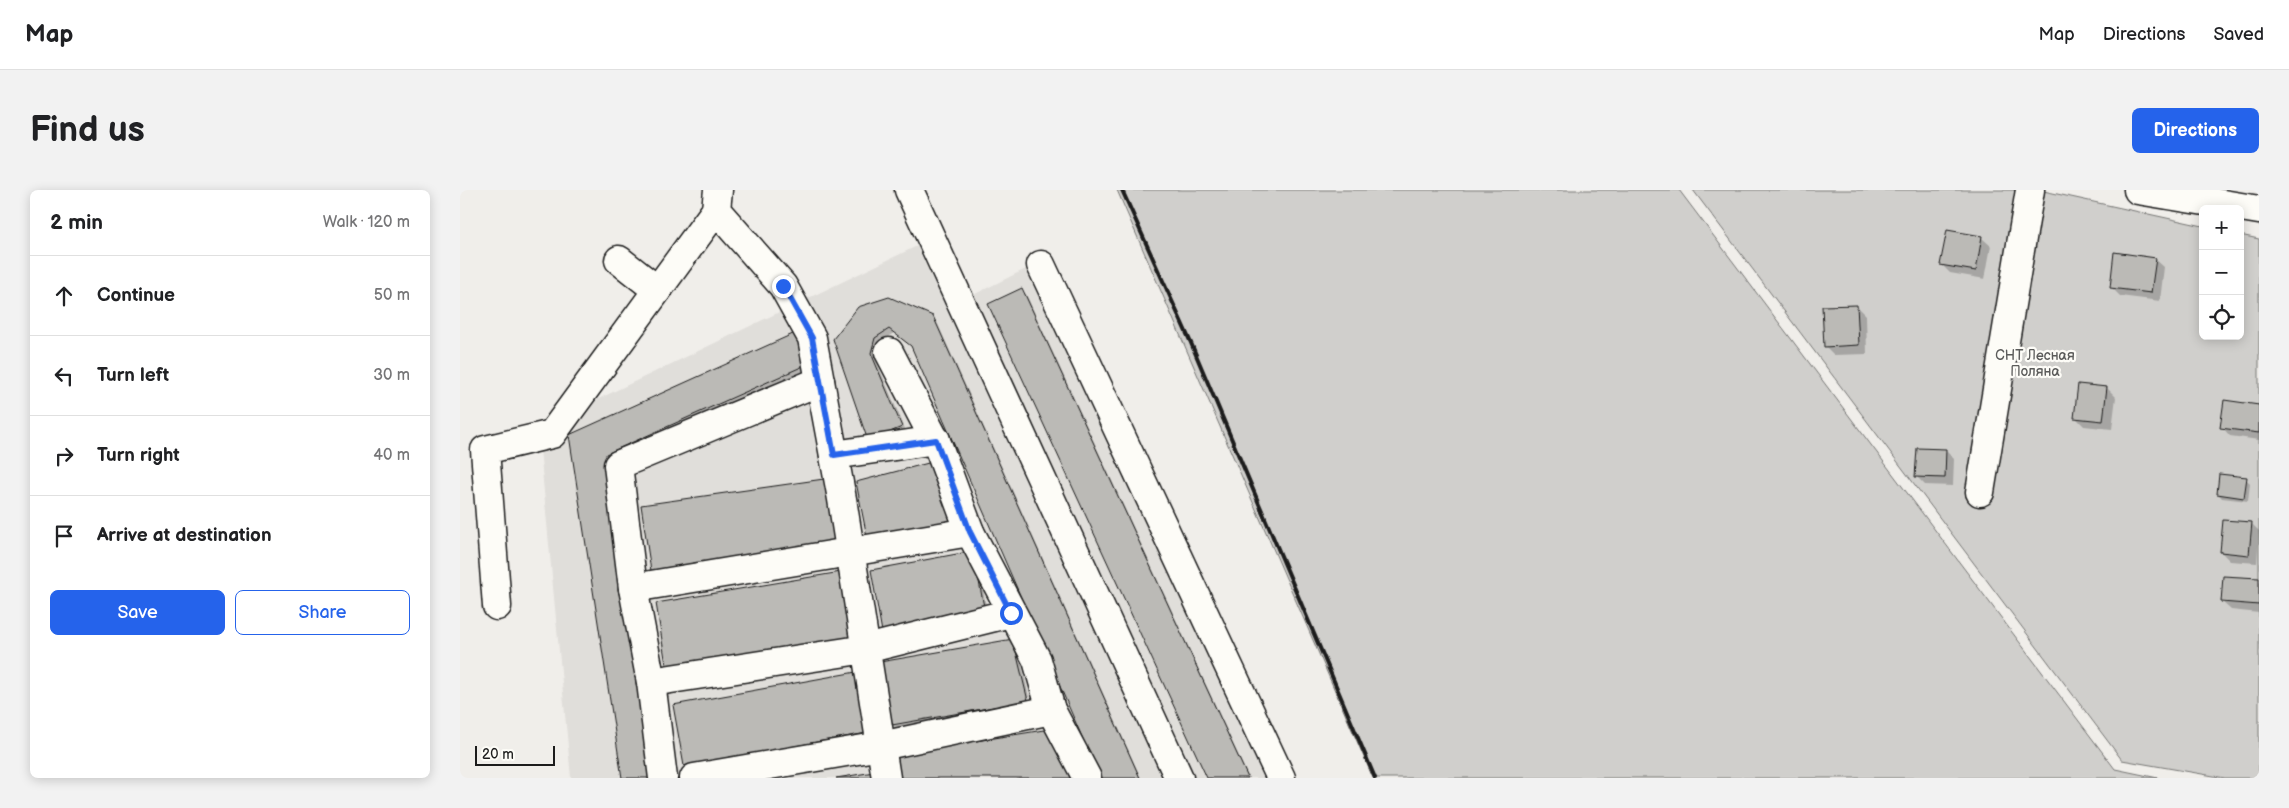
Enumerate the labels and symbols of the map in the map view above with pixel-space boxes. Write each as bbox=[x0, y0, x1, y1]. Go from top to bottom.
route end bbox=[772, 275, 795, 298]
park label: СНТ Лесная Поляна bbox=[1995, 347, 2075, 380]
route start bbox=[1000, 602, 1023, 625]
scale bar bbox=[475, 743, 555, 766]

